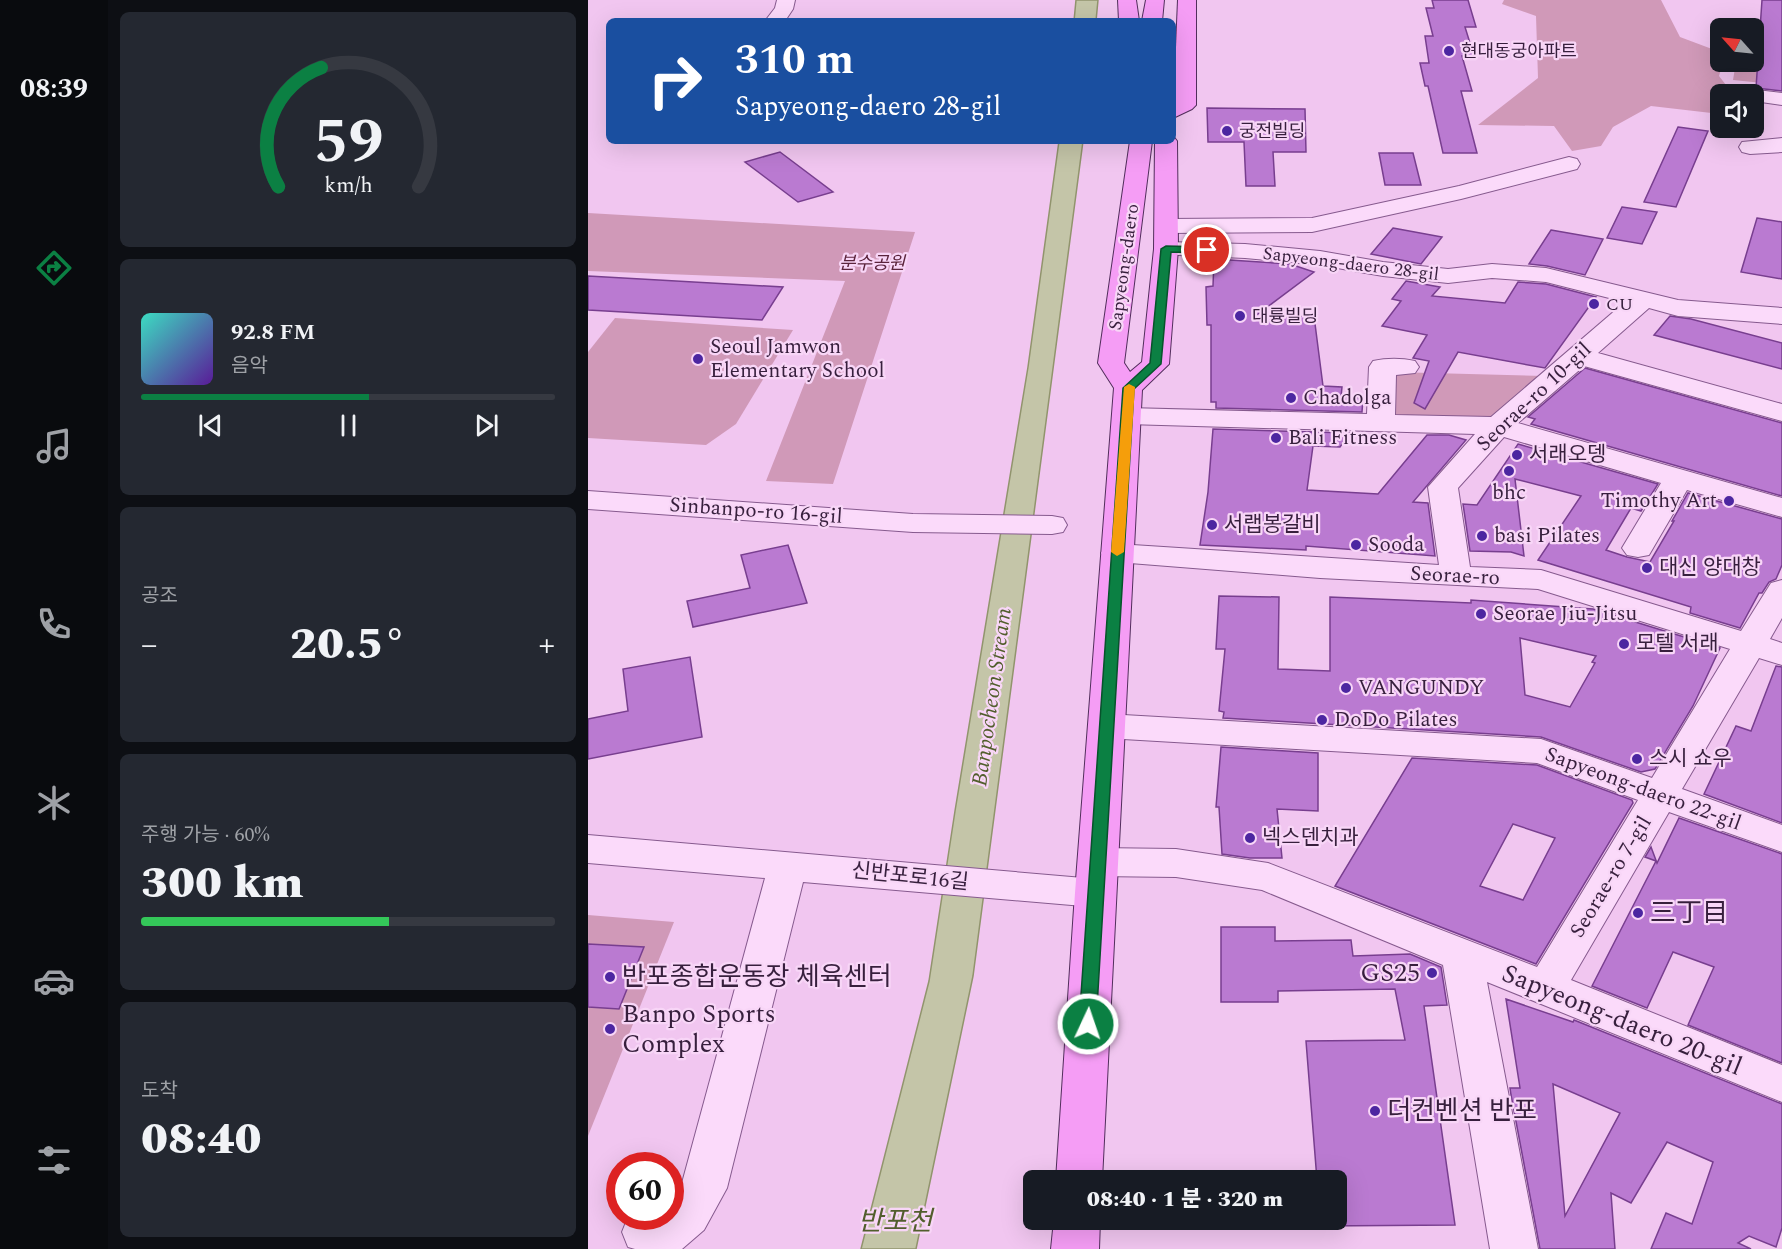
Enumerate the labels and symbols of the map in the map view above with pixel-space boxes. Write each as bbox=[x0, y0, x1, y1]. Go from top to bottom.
north arrow bbox=[1710, 18, 1764, 72]
place label: 현대동궁아파트 bbox=[1461, 38, 1577, 65]
marker: 현대동궁아파트 bbox=[1442, 44, 1456, 58]
place label: 궁전빌딩 bbox=[1239, 118, 1305, 145]
marker: 궁전빌딩 bbox=[1220, 124, 1234, 138]
street label: Sapyeong-daero bbox=[1102, 202, 1146, 332]
pin bbox=[1181, 224, 1232, 275]
street label: Sapyeong-daero 28-gil bbox=[1261, 240, 1441, 288]
park label: 분수공원 bbox=[839, 250, 907, 277]
place label: CU bbox=[1606, 291, 1633, 318]
marker: CU bbox=[1587, 297, 1601, 311]
place label: 대륭빌딩 bbox=[1252, 303, 1318, 330]
marker: 대륭빌딩 bbox=[1233, 309, 1247, 323]
place label: Seoul Jamwon Elementary School bbox=[710, 331, 885, 387]
street label: Seorae-ro 10-gil bbox=[1469, 335, 1599, 459]
marker: Seoul Jamwon Elementary School bbox=[691, 352, 705, 366]
place label: Chadolga bbox=[1303, 382, 1392, 414]
marker: Chadolga bbox=[1284, 391, 1298, 405]
place label: Bali Fitness bbox=[1288, 422, 1397, 454]
marker: Bali Fitness bbox=[1269, 431, 1283, 445]
place label: 서래오뎅 bbox=[1529, 439, 1606, 471]
marker: 서래오뎅 bbox=[1510, 448, 1524, 462]
marker: bhc bbox=[1502, 464, 1516, 478]
place label: bhc bbox=[1492, 477, 1526, 509]
place label: Timothy Art bbox=[1601, 485, 1717, 517]
street label: Sinbanpo-ro 16-gil bbox=[668, 489, 844, 533]
marker: Timothy Art bbox=[1722, 494, 1736, 508]
place label: 서랩봉갈비 bbox=[1224, 509, 1321, 541]
marker: 서랩봉갈비 bbox=[1205, 518, 1219, 532]
place label: basi Pilates bbox=[1494, 520, 1600, 552]
place label: Sooda bbox=[1368, 529, 1425, 561]
marker: basi Pilates bbox=[1475, 529, 1489, 543]
marker: Sooda bbox=[1349, 538, 1363, 552]
place label: 대신 양대창 bbox=[1659, 552, 1761, 584]
street label: Seorae-ro bbox=[1409, 558, 1501, 594]
marker: 대신 양대창 bbox=[1640, 561, 1654, 575]
place label: Seorae Jiu-Jitsu bbox=[1493, 598, 1638, 630]
water label: Banpocheon Stream bbox=[963, 606, 1021, 788]
marker: Seorae Jiu-Jitsu bbox=[1474, 607, 1488, 621]
place label: 모텔 서래 bbox=[1636, 628, 1719, 660]
marker: 모텔 서래 bbox=[1617, 637, 1631, 651]
place label: VANGUNDY bbox=[1358, 672, 1484, 704]
marker: VANGUNDY bbox=[1339, 681, 1353, 695]
place label: DoDo Pilates bbox=[1334, 704, 1458, 736]
marker: DoDo Pilates bbox=[1315, 713, 1329, 727]
street label: Sapyeong-daero 22-gil bbox=[1540, 739, 1746, 839]
place label: 스시 쇼우 bbox=[1649, 743, 1732, 775]
marker: 스시 쇼우 bbox=[1630, 752, 1644, 766]
street label: Seorae-ro 7-gil bbox=[1562, 810, 1660, 944]
place label: 넥스덴치과 bbox=[1262, 822, 1359, 854]
marker: 넥스덴치과 bbox=[1243, 831, 1257, 845]
street label: 신반포로16길 bbox=[850, 855, 970, 899]
place label: 三丁目 bbox=[1650, 893, 1728, 933]
marker: 三丁目 bbox=[1631, 906, 1645, 920]
place label: GS25 bbox=[1360, 953, 1420, 993]
street label: Sapyeong-daero 20-gil bbox=[1496, 953, 1748, 1087]
place label: 반포종합운동장 체육센터 bbox=[622, 957, 892, 997]
marker: GS25 bbox=[1425, 966, 1439, 980]
marker: 반포종합운동장 체육센터 bbox=[603, 970, 617, 984]
position arrow bbox=[1056, 992, 1120, 1056]
place label: Banpo Sports Complex bbox=[622, 994, 776, 1064]
marker: Banpo Sports Complex bbox=[603, 1022, 617, 1036]
place label: 더컨벤션 반포 bbox=[1387, 1091, 1537, 1131]
marker: 더컨벤션 반포 bbox=[1368, 1104, 1382, 1118]
speed limit sign: 60 bbox=[606, 1152, 684, 1230]
water label: 반포천 bbox=[858, 1201, 935, 1243]

